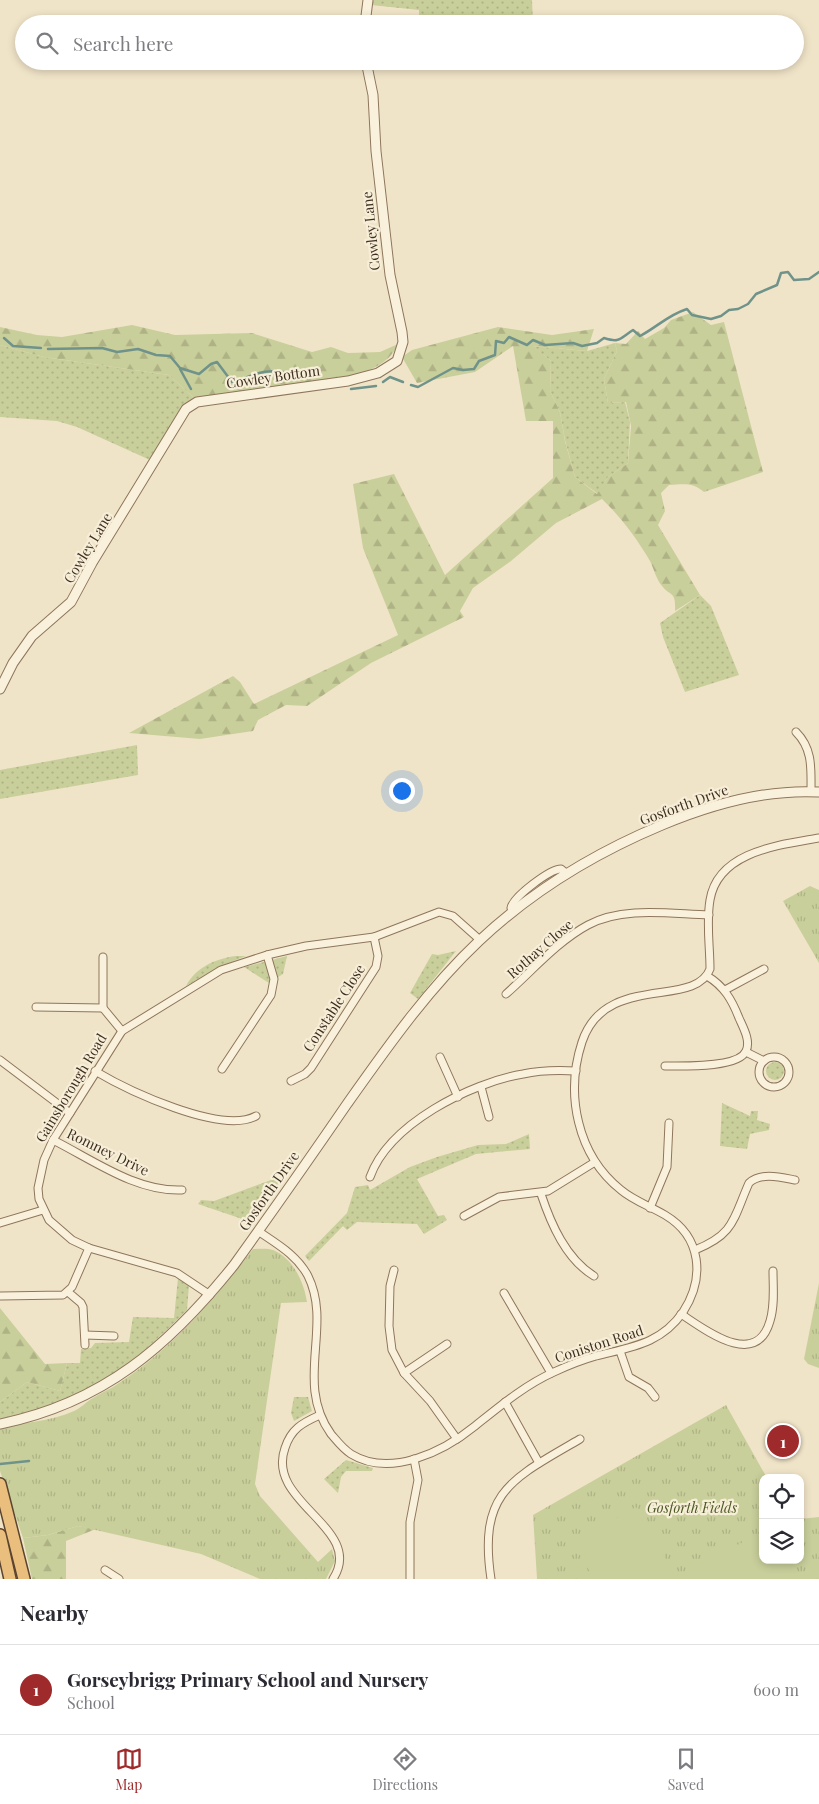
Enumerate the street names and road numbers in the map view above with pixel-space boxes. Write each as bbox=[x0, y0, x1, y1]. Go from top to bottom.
street label: Cowley Lane bbox=[357, 191, 384, 271]
street label: Cowley Bottom bbox=[225, 360, 322, 392]
street label: Cowley Lane bbox=[59, 509, 116, 587]
street label: Gosforth Drive bbox=[637, 780, 731, 829]
street label: Rothay Close bbox=[503, 915, 577, 983]
street label: Constable Close bbox=[298, 960, 369, 1055]
street label: Gainsborough Road bbox=[31, 1030, 111, 1146]
street label: Romney Drive bbox=[64, 1124, 152, 1180]
street label: Gosforth Drive bbox=[234, 1147, 303, 1234]
street label: Coniston Road bbox=[552, 1320, 646, 1367]

